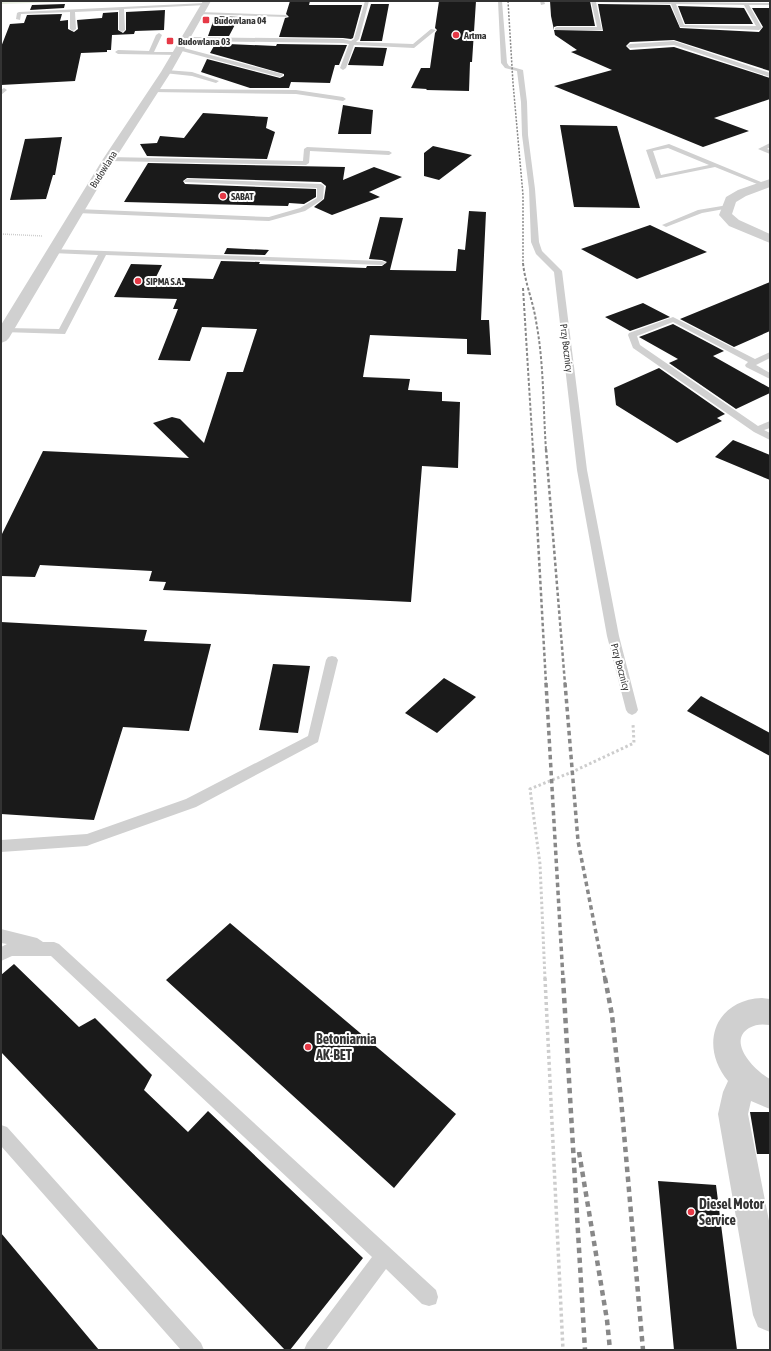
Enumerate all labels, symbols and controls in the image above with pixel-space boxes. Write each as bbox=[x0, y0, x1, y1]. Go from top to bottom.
marker: Budowlana 04 bbox=[201, 15, 211, 25]
place label: Budowlana 04 bbox=[214, 15, 267, 26]
marker: Artma bbox=[451, 30, 461, 40]
place label: Artma bbox=[463, 30, 487, 41]
marker: Budowlana 03 bbox=[165, 36, 175, 46]
place label: Budowlana 03 bbox=[178, 36, 231, 47]
street label: Budowlana bbox=[88, 148, 119, 190]
marker: SABAT bbox=[218, 191, 228, 201]
place label: SABAT bbox=[231, 191, 254, 202]
marker: SIPMA S.A. bbox=[133, 276, 143, 286]
place label: SIPMA S.A. bbox=[146, 276, 183, 287]
street label: Przy Bocznicy bbox=[558, 323, 575, 373]
street label: Przy Bocznicy bbox=[609, 642, 632, 692]
place label: Betoniarnia AK-BET bbox=[315, 1031, 377, 1063]
marker: Betoniarnia AK-BET bbox=[303, 1042, 313, 1052]
place label: Diesel Motor Service bbox=[699, 1196, 765, 1228]
marker: Diesel Motor Service bbox=[686, 1207, 696, 1217]

